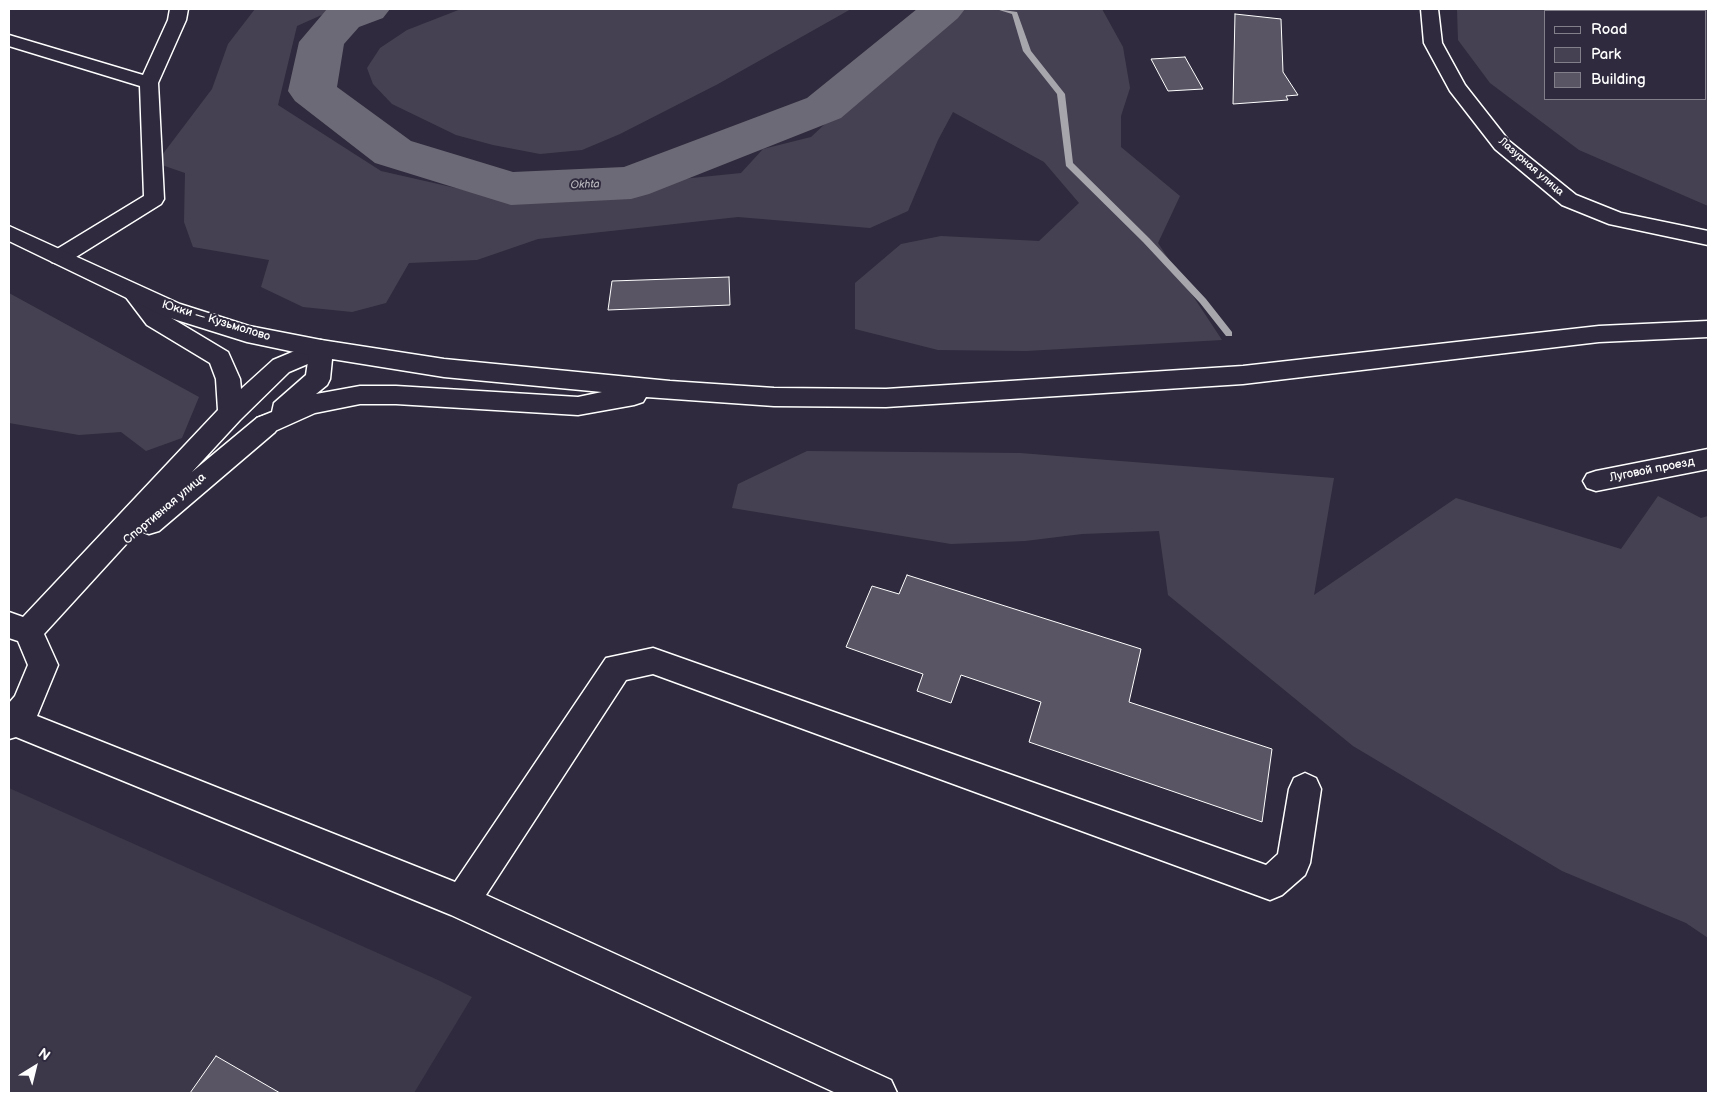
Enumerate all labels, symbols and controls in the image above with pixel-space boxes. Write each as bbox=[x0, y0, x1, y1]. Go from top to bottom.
legend bbox=[1544, 10, 1707, 100]
text: Road bbox=[1591, 20, 1627, 39]
text: Park bbox=[1591, 45, 1621, 64]
text: Building bbox=[1591, 70, 1646, 89]
street label: Лазурная улица bbox=[1496, 135, 1566, 199]
water label: Okhta bbox=[570, 178, 600, 192]
street label: Юкки — Кузьмолово bbox=[160, 298, 272, 344]
street label: Луговой проезд bbox=[1608, 455, 1696, 485]
street label: Спортивная улица bbox=[121, 470, 209, 548]
north arrow bbox=[10, 1042, 60, 1092]
text: N bbox=[35, 1044, 53, 1064]

